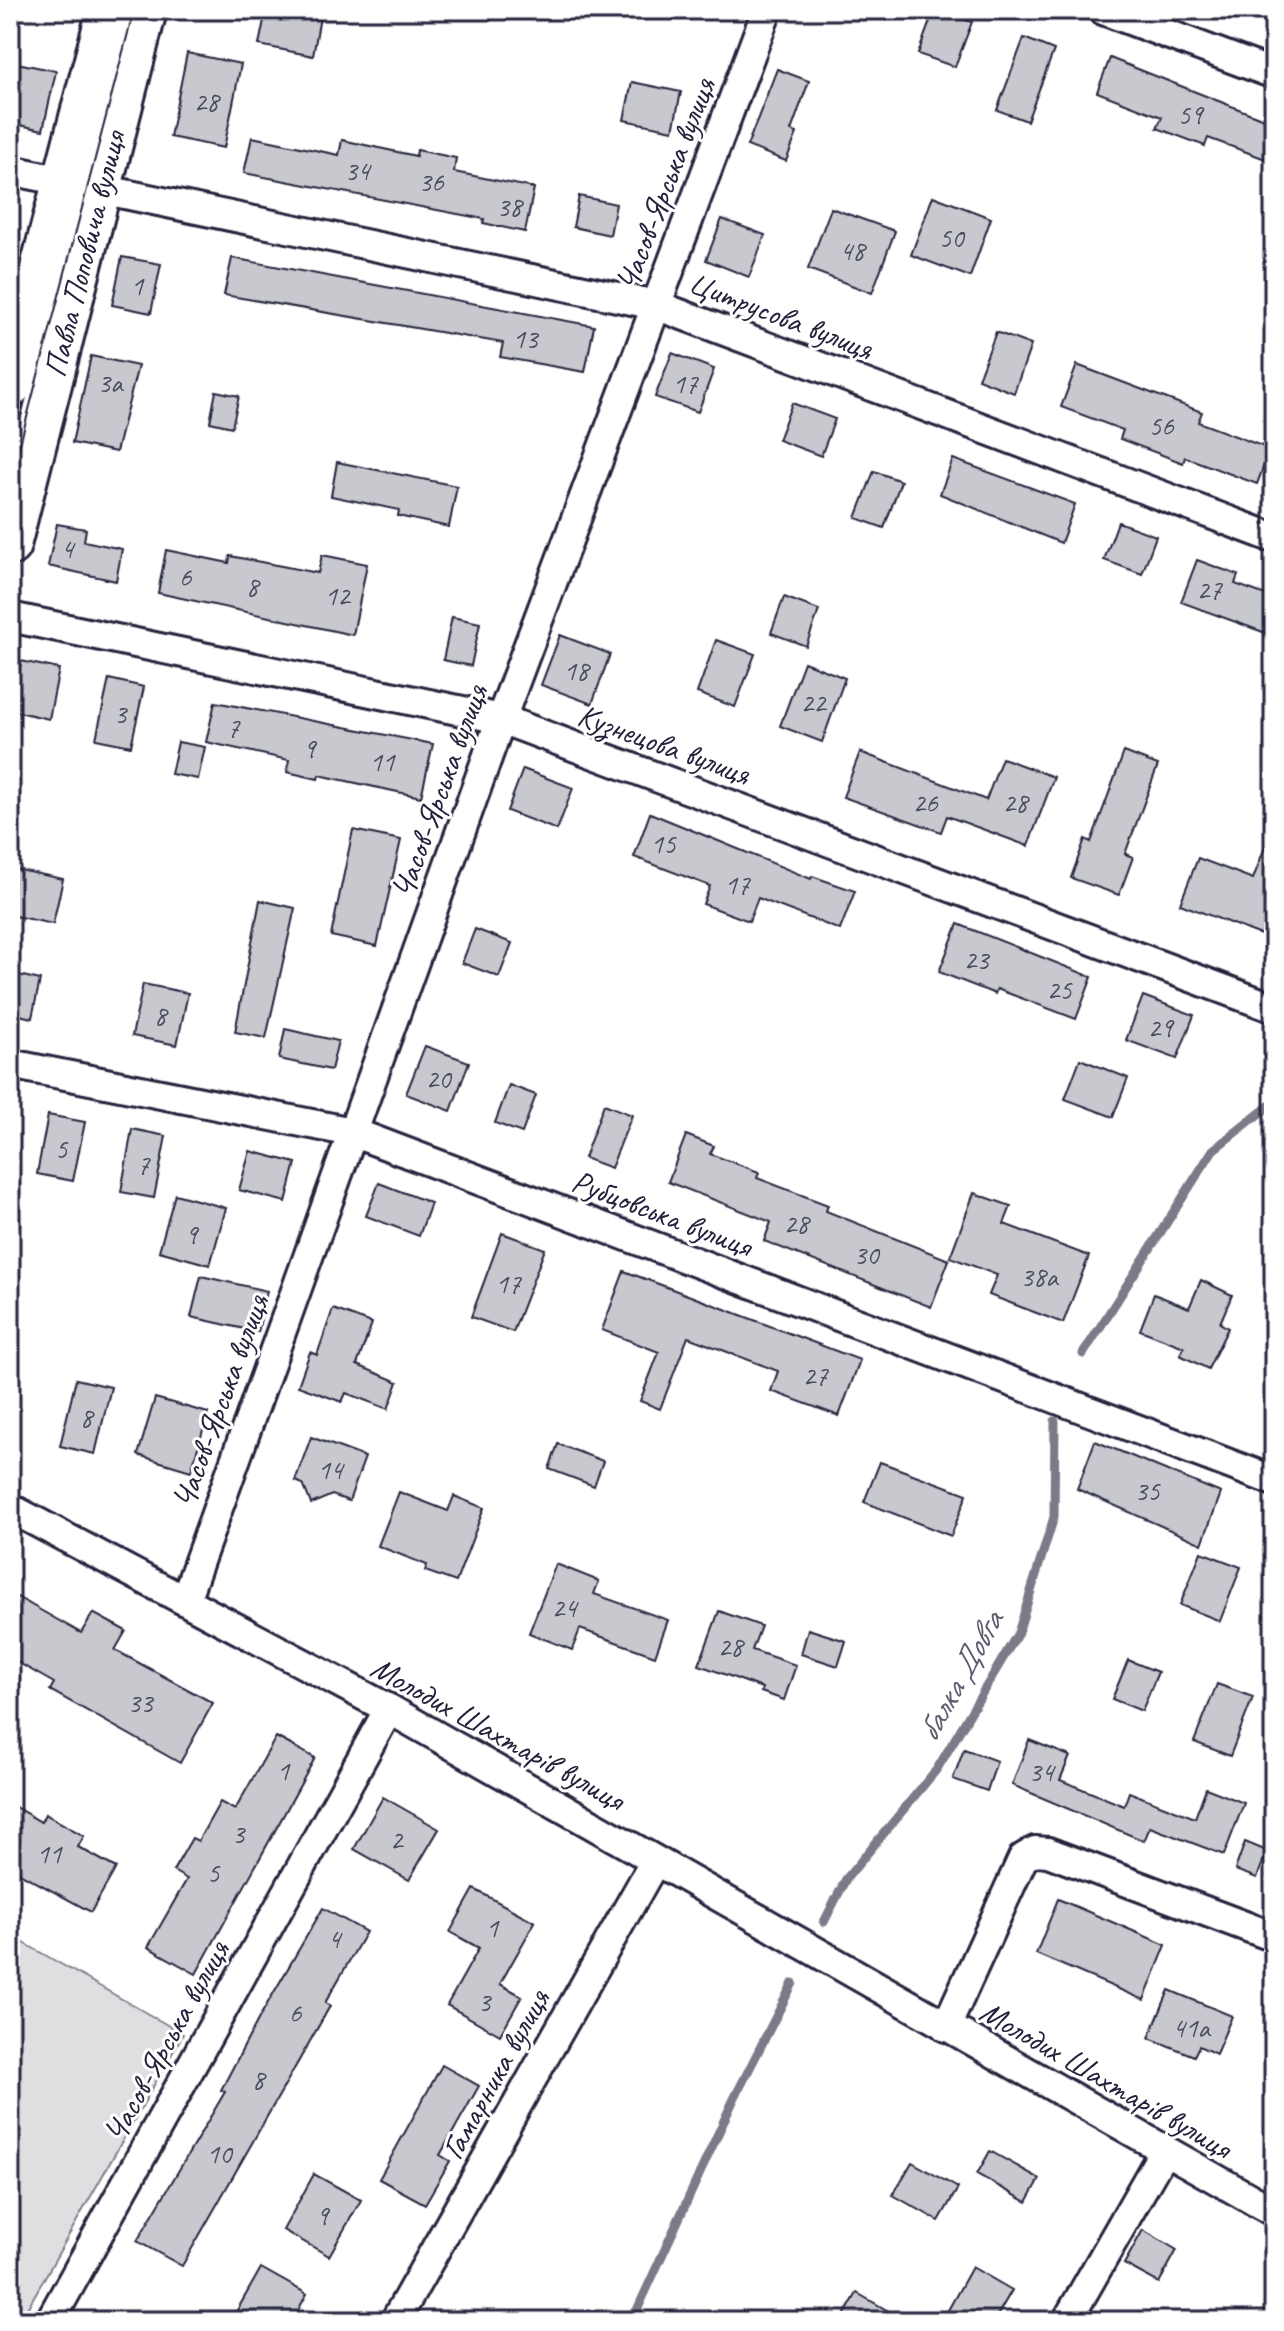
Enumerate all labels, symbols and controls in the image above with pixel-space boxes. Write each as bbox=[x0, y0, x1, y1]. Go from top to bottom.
street label: Часов-Ярська вулиця bbox=[606, 71, 725, 296]
house number: 28 bbox=[193, 84, 221, 119]
house number: 59 bbox=[1177, 97, 1205, 132]
street label: Павла Поповича вулиця bbox=[34, 125, 135, 381]
house number: 34 bbox=[344, 153, 372, 188]
house number: 36 bbox=[418, 164, 445, 199]
house number: 38 bbox=[496, 189, 524, 224]
house number: 50 bbox=[938, 220, 966, 255]
house number: 48 bbox=[839, 233, 867, 268]
street label: Цитрусова вулиця bbox=[683, 262, 880, 370]
house number: 1 bbox=[131, 268, 145, 303]
house number: 13 bbox=[512, 321, 540, 356]
house number: 3а bbox=[98, 365, 124, 400]
house number: 17 bbox=[672, 366, 699, 401]
house number: 56 bbox=[1148, 408, 1175, 443]
house number: 4 bbox=[61, 531, 76, 566]
house number: 6 bbox=[179, 559, 193, 594]
house number: 8 bbox=[246, 569, 261, 604]
house number: 27 bbox=[1196, 572, 1223, 607]
house number: 12 bbox=[324, 578, 352, 613]
house number: 18 bbox=[563, 653, 591, 688]
street label: Часов-Ярська вулиця bbox=[382, 678, 498, 903]
house number: 22 bbox=[800, 685, 828, 720]
street label: Кузнецова вулиця bbox=[572, 694, 757, 795]
house number: 3 bbox=[114, 696, 129, 731]
house number: 7 bbox=[227, 710, 241, 745]
house number: 9 bbox=[303, 731, 318, 766]
house number: 11 bbox=[369, 744, 396, 779]
house number: 26 bbox=[912, 785, 939, 820]
house number: 28 bbox=[1002, 785, 1030, 820]
house number: 15 bbox=[650, 826, 677, 861]
house number: 17 bbox=[724, 867, 751, 902]
house number: 23 bbox=[963, 942, 991, 977]
house number: 25 bbox=[1046, 972, 1073, 1007]
house number: 8 bbox=[154, 998, 169, 1033]
house number: 29 bbox=[1147, 1010, 1175, 1045]
house number: 20 bbox=[425, 1061, 453, 1096]
house number: 5 bbox=[55, 1131, 69, 1166]
house number: 7 bbox=[137, 1147, 151, 1182]
street label: Рубцовська вулиця bbox=[566, 1160, 759, 1267]
house number: 28 bbox=[783, 1206, 811, 1241]
house number: 9 bbox=[185, 1217, 200, 1252]
house number: 30 bbox=[853, 1237, 881, 1272]
house number: 38а bbox=[1020, 1259, 1059, 1294]
house number: 17 bbox=[495, 1266, 522, 1301]
street label: Часов-Ярська вулиця bbox=[163, 1288, 279, 1513]
house number: 27 bbox=[802, 1358, 829, 1393]
house number: 8 bbox=[80, 1400, 95, 1435]
house number: 14 bbox=[317, 1452, 345, 1487]
house number: 35 bbox=[1134, 1473, 1161, 1508]
house number: 24 bbox=[551, 1590, 579, 1625]
water label: балка Довга bbox=[906, 1601, 1014, 1749]
house number: 28 bbox=[717, 1629, 745, 1664]
street label: Молодих Шахтарів вулиця bbox=[364, 1647, 633, 1821]
house number: 33 bbox=[127, 1685, 155, 1720]
house number: 1 bbox=[277, 1753, 291, 1788]
house number: 34 bbox=[1028, 1754, 1056, 1789]
house number: 3 bbox=[232, 1816, 247, 1851]
house number: 2 bbox=[390, 1822, 405, 1857]
house number: 11 bbox=[36, 1836, 63, 1871]
house number: 5 bbox=[207, 1855, 221, 1890]
house number: 1 bbox=[486, 1910, 500, 1945]
house number: 4 bbox=[328, 1921, 343, 1956]
street label: Часов-Ярська вулиця bbox=[94, 1932, 239, 2149]
street label: Гамарника вулиця bbox=[432, 1981, 560, 2166]
house number: 3 bbox=[478, 1984, 493, 2019]
street label: Молодих Шахтарів вулиця bbox=[973, 1991, 1241, 2169]
house number: 6 bbox=[289, 1995, 303, 2030]
house number: 41а bbox=[1172, 2010, 1211, 2045]
house number: 8 bbox=[252, 2062, 267, 2097]
house number: 10 bbox=[206, 2136, 234, 2171]
house number: 9 bbox=[316, 2198, 331, 2233]

